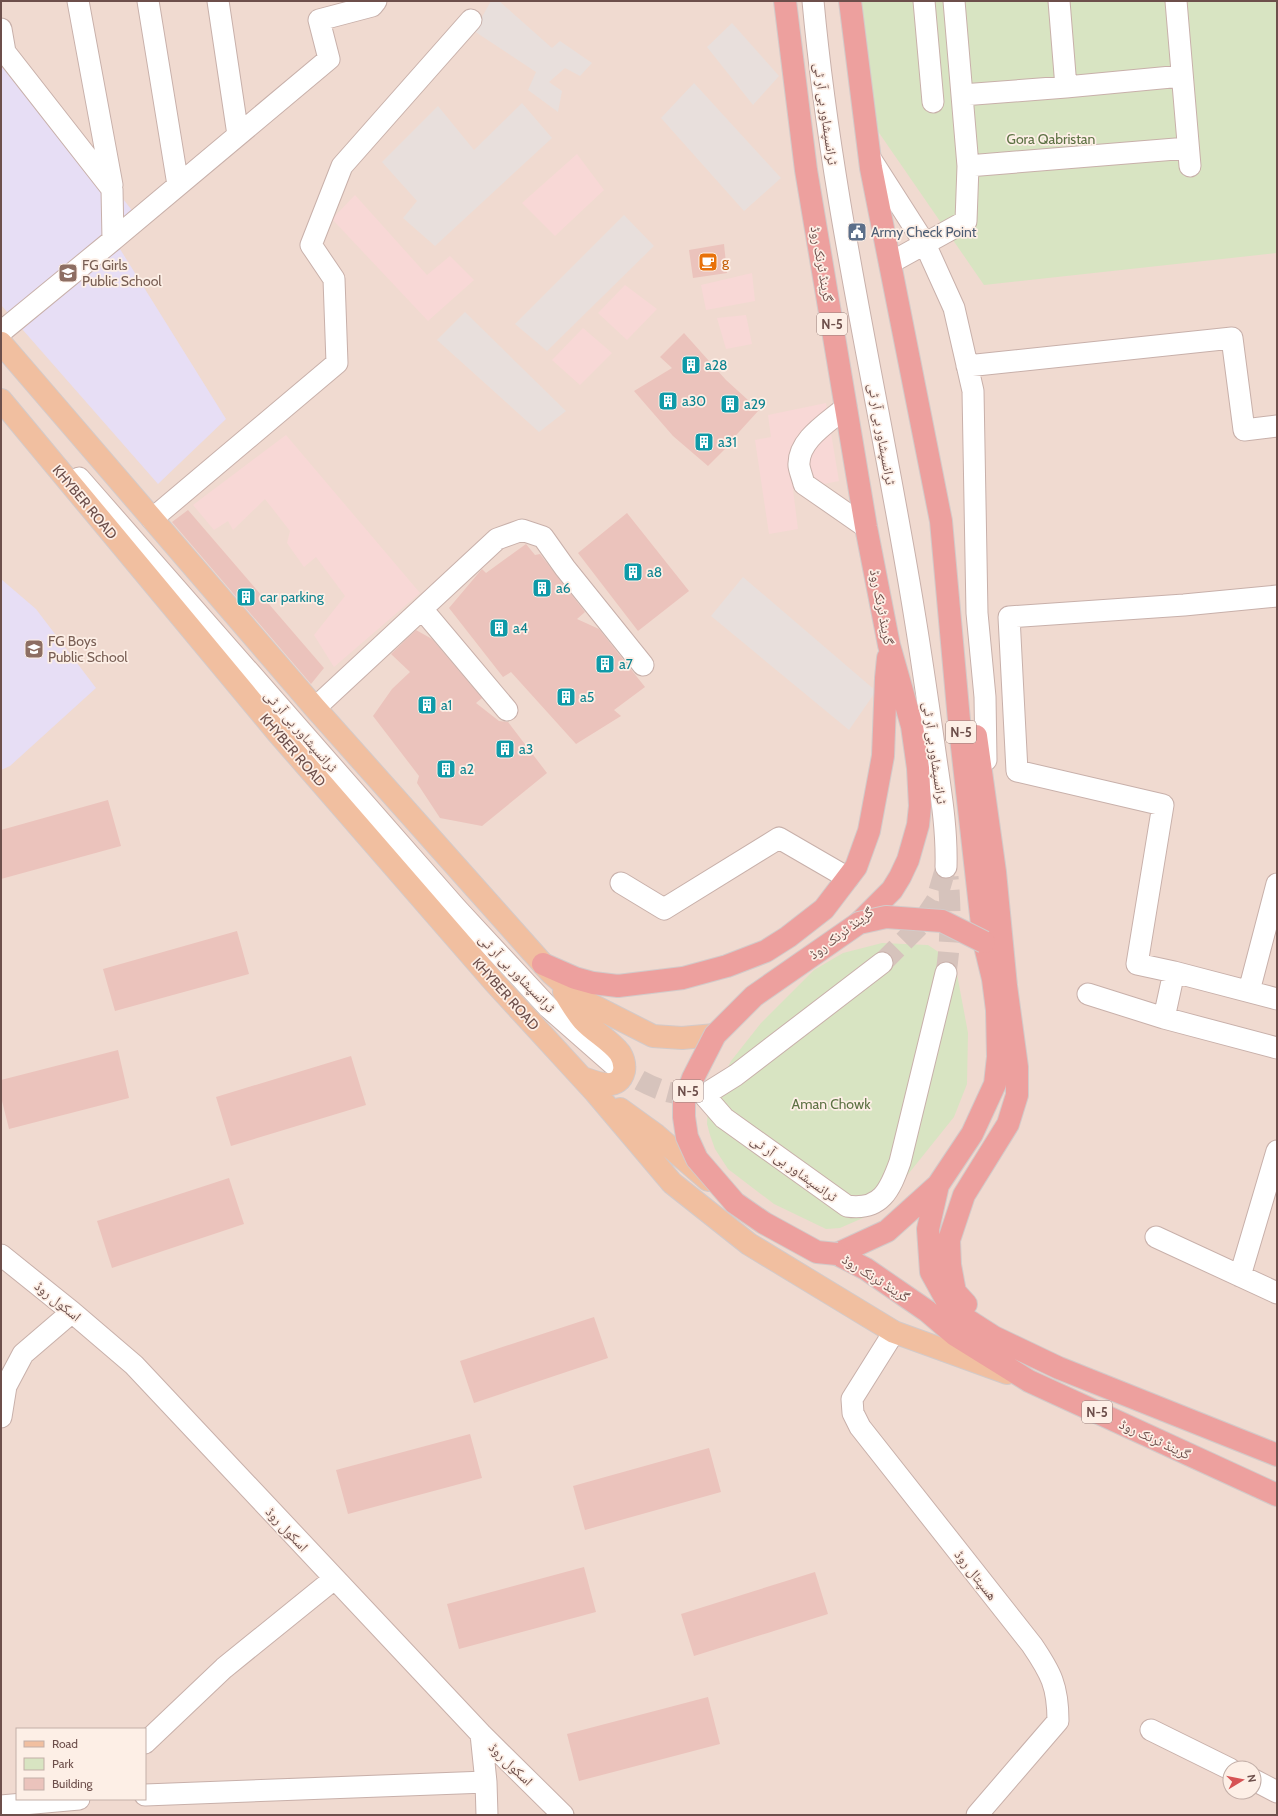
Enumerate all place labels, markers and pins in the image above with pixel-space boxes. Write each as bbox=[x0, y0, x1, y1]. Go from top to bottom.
public building icon: Army Check Point bbox=[846, 221, 868, 243]
place label: Army Check Point bbox=[871, 223, 977, 241]
cafe icon: g bbox=[697, 251, 719, 273]
place label: g bbox=[722, 253, 730, 271]
place label: FG Girls Public School bbox=[82, 256, 162, 290]
school or university icon: FG Girls Public School bbox=[57, 262, 79, 284]
building icon: a28 bbox=[680, 354, 702, 376]
place label: a28 bbox=[705, 356, 728, 374]
building icon: a30 bbox=[657, 390, 679, 412]
place label: a30 bbox=[682, 392, 706, 410]
building icon: a29 bbox=[719, 393, 741, 415]
place label: a29 bbox=[744, 395, 766, 413]
building icon: a31 bbox=[693, 431, 715, 453]
place label: a31 bbox=[718, 433, 737, 451]
building icon: a8 bbox=[622, 561, 644, 583]
place label: a8 bbox=[647, 563, 662, 581]
building icon: a6 bbox=[531, 577, 553, 599]
place label: a6 bbox=[556, 579, 571, 597]
building icon: car parking bbox=[235, 586, 257, 608]
place label: car parking bbox=[260, 588, 325, 606]
building icon: a4 bbox=[488, 617, 510, 639]
place label: a4 bbox=[513, 619, 528, 637]
place label: FG Boys Public School bbox=[48, 632, 128, 666]
school or university icon: FG Boys Public School bbox=[23, 638, 45, 660]
building icon: a7 bbox=[594, 653, 616, 675]
place label: a7 bbox=[619, 655, 633, 673]
building icon: a5 bbox=[555, 686, 577, 708]
place label: a5 bbox=[580, 688, 594, 706]
building icon: a1 bbox=[416, 694, 438, 716]
place label: a1 bbox=[441, 696, 452, 714]
building icon: a3 bbox=[494, 738, 516, 760]
place label: a3 bbox=[519, 740, 533, 758]
building icon: a2 bbox=[435, 758, 457, 780]
place label: a2 bbox=[460, 760, 474, 778]

